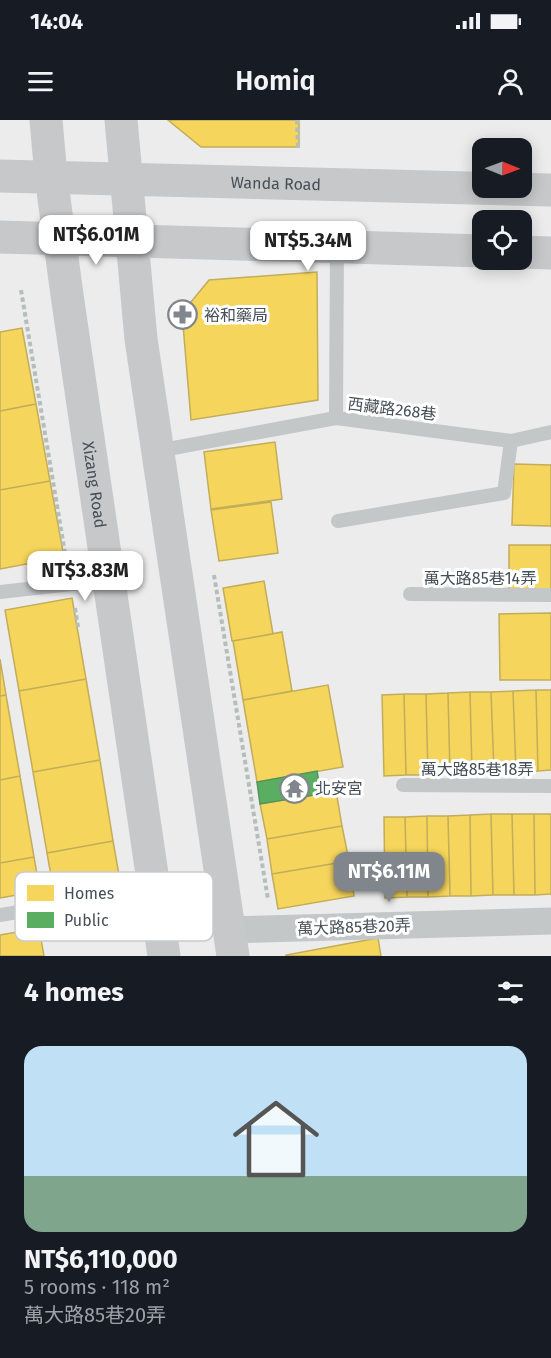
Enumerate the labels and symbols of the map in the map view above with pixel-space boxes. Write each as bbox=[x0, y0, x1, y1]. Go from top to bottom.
north arrow bbox=[472, 138, 532, 198]
street label: Wanda Road bbox=[231, 172, 321, 194]
pin: NT$6.01M bbox=[34, 215, 158, 266]
pin: NT$5.34M bbox=[246, 221, 370, 272]
pharmacy icon: 裕和藥局 bbox=[167, 299, 199, 331]
place label: 裕和藥局 bbox=[204, 306, 268, 325]
street label: 西藏路268巷 bbox=[347, 394, 437, 424]
street label: Xizang Road bbox=[79, 440, 111, 529]
pin: NT$3.83M bbox=[23, 551, 147, 602]
street label: 萬大路85巷14弄 bbox=[424, 569, 536, 588]
street label: 萬大路85巷18弄 bbox=[421, 760, 533, 779]
temple icon: 北安宮 bbox=[278, 772, 310, 804]
place label: 北安宮 bbox=[315, 779, 363, 798]
pin: NT$6.11M bbox=[327, 852, 451, 903]
legend bbox=[15, 872, 213, 941]
text: Homes bbox=[64, 884, 114, 903]
text: Public bbox=[64, 911, 109, 930]
street label: 萬大路85巷20弄 bbox=[297, 916, 411, 938]

